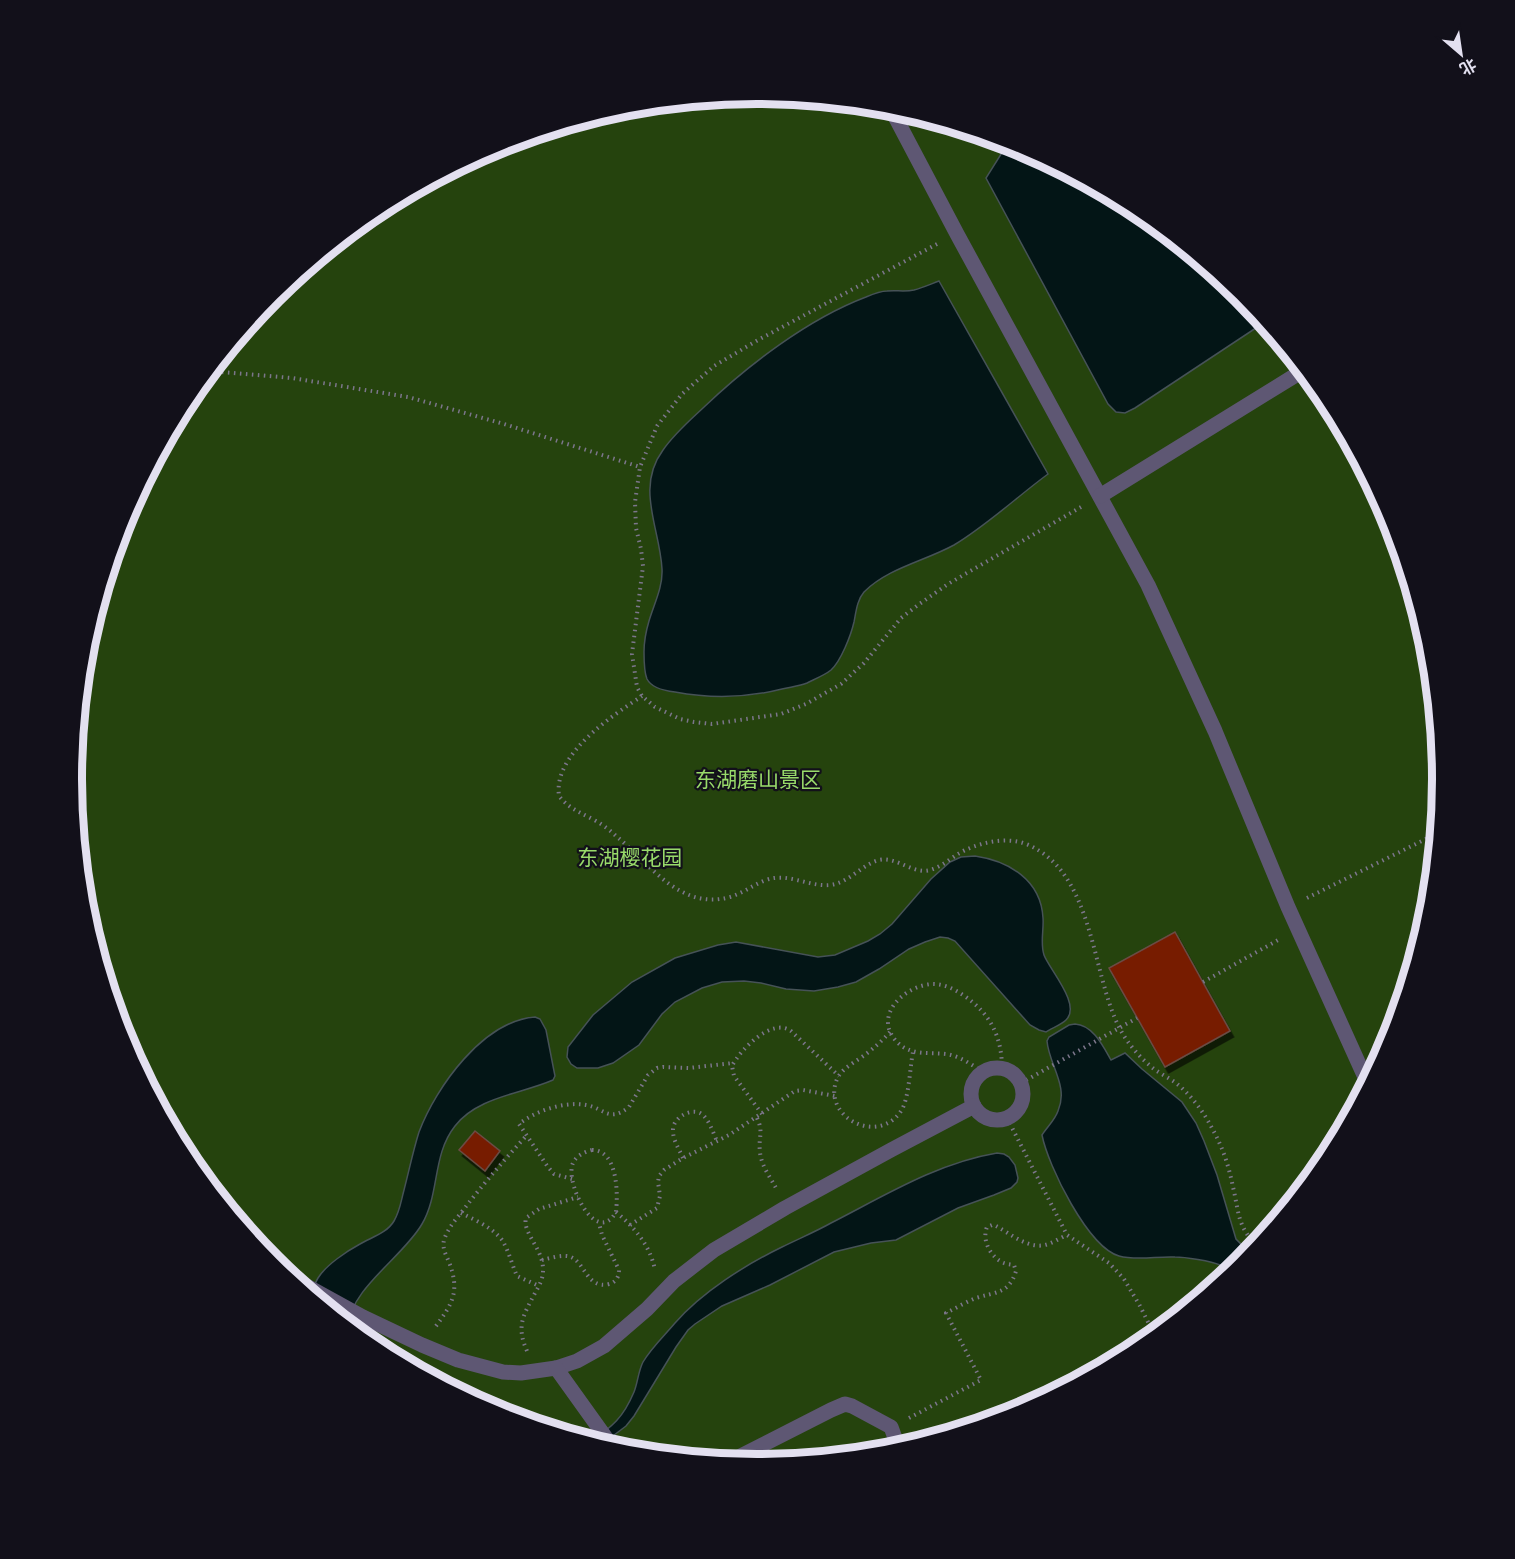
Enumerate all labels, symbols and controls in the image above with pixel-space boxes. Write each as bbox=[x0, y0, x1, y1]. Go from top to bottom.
north arrow bbox=[1431, 24, 1491, 84]
text: 北 bbox=[1457, 55, 1479, 78]
park label: 东湖磨山景区 bbox=[695, 768, 821, 791]
park label: 东湖樱花园 bbox=[578, 846, 683, 869]

